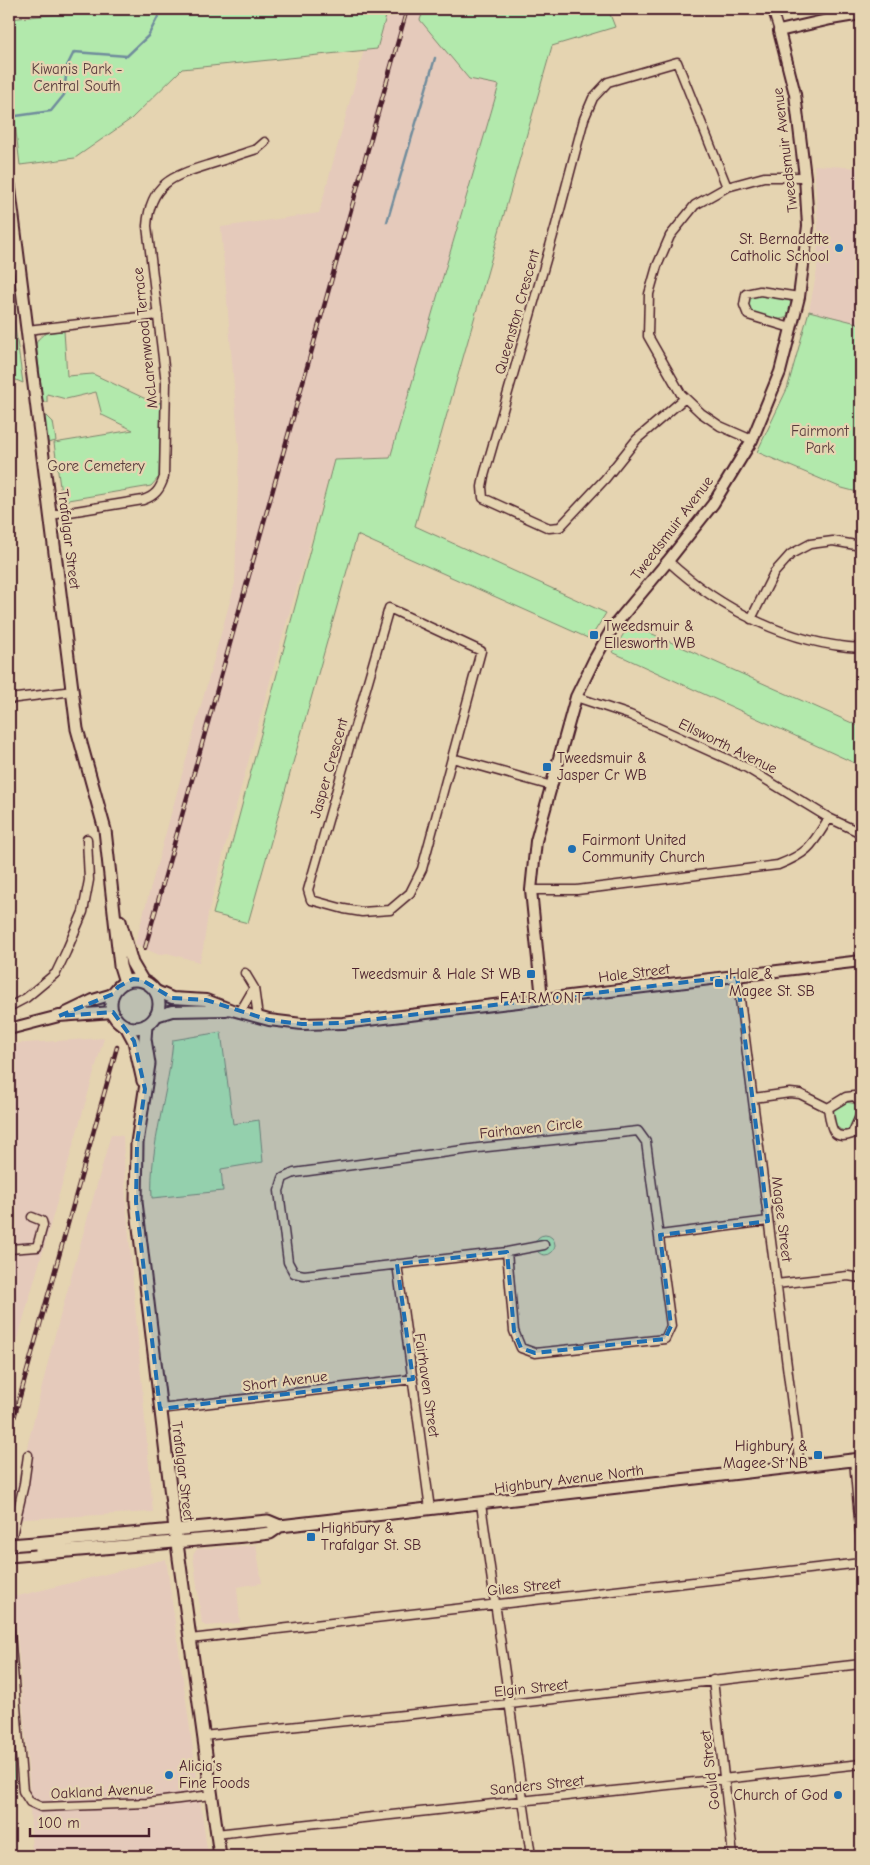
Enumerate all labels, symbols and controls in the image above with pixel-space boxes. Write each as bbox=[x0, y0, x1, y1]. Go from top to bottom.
park label: Kiwanis Park - Central South bbox=[32, 60, 122, 95]
street label: Tweedsmuir Avenue bbox=[768, 86, 802, 214]
place label: St. Bernadette Catholic School bbox=[730, 230, 829, 265]
marker: St. Bernadette Catholic School bbox=[833, 242, 845, 254]
street label: Queenston Crescent bbox=[491, 247, 544, 376]
street label: McLarenwood Terrace bbox=[129, 266, 161, 410]
park label: Fairmont Park bbox=[791, 422, 850, 457]
park label: Gore Cemetery bbox=[47, 457, 145, 475]
street label: Tweedsmuir Avenue bbox=[627, 472, 717, 584]
street label: Trafalgar Street bbox=[54, 488, 84, 591]
place label: Tweedsmuir & Ellesworth WB bbox=[604, 617, 696, 652]
marker: Tweedsmuir & Ellesworth WB bbox=[588, 629, 600, 641]
street label: Ellsworth Avenue bbox=[676, 714, 781, 778]
street label: Jasper Crescent bbox=[306, 715, 352, 820]
place label: Tweedsmuir & Jasper Cr WB bbox=[557, 749, 647, 784]
marker: Tweedsmuir & Jasper Cr WB bbox=[541, 761, 553, 773]
place label: Fairmont United Community Church bbox=[582, 831, 705, 866]
marker: Fairmont United Community Church bbox=[566, 843, 578, 855]
street label: Hale Street bbox=[597, 960, 672, 986]
place label: Tweedsmuir & Hale St WB bbox=[352, 965, 521, 983]
place label: Hale & Magee St. SB bbox=[729, 965, 815, 1000]
marker: Tweedsmuir & Hale St WB bbox=[525, 968, 537, 980]
marker: Hale & Magee St. SB bbox=[713, 977, 725, 989]
district label: FAIRMONT bbox=[500, 989, 584, 1007]
street label: Fairhaven Circle bbox=[479, 1114, 584, 1142]
street label: Magee Street bbox=[768, 1175, 796, 1263]
street label: Fairhaven Street bbox=[411, 1332, 443, 1439]
street label: Short Avenue bbox=[242, 1367, 329, 1395]
street label: Trafalgar Street bbox=[168, 1420, 198, 1523]
place label: Highbury & Magee St NB bbox=[723, 1437, 808, 1472]
marker: Highbury & Magee St NB bbox=[812, 1449, 824, 1461]
street label: Highbury Avenue North bbox=[493, 1461, 645, 1497]
place label: Highbury & Trafalgar St. SB bbox=[321, 1519, 421, 1554]
marker: Highbury & Trafalgar St. SB bbox=[305, 1531, 317, 1543]
street label: Giles Street bbox=[486, 1574, 562, 1600]
street label: Elgin Street bbox=[493, 1675, 570, 1701]
street label: Gould Street bbox=[696, 1728, 724, 1811]
place label: Alicia's Fine Foods bbox=[179, 1757, 250, 1792]
marker: Alicia's Fine Foods bbox=[163, 1769, 175, 1781]
street label: Sanders Street bbox=[489, 1771, 586, 1799]
street label: Oakland Avenue bbox=[50, 1779, 154, 1803]
place label: Church of God bbox=[734, 1786, 828, 1804]
marker: Church of God bbox=[832, 1789, 844, 1801]
scale bar bbox=[30, 1805, 149, 1837]
text: 100 m bbox=[38, 1814, 80, 1832]

